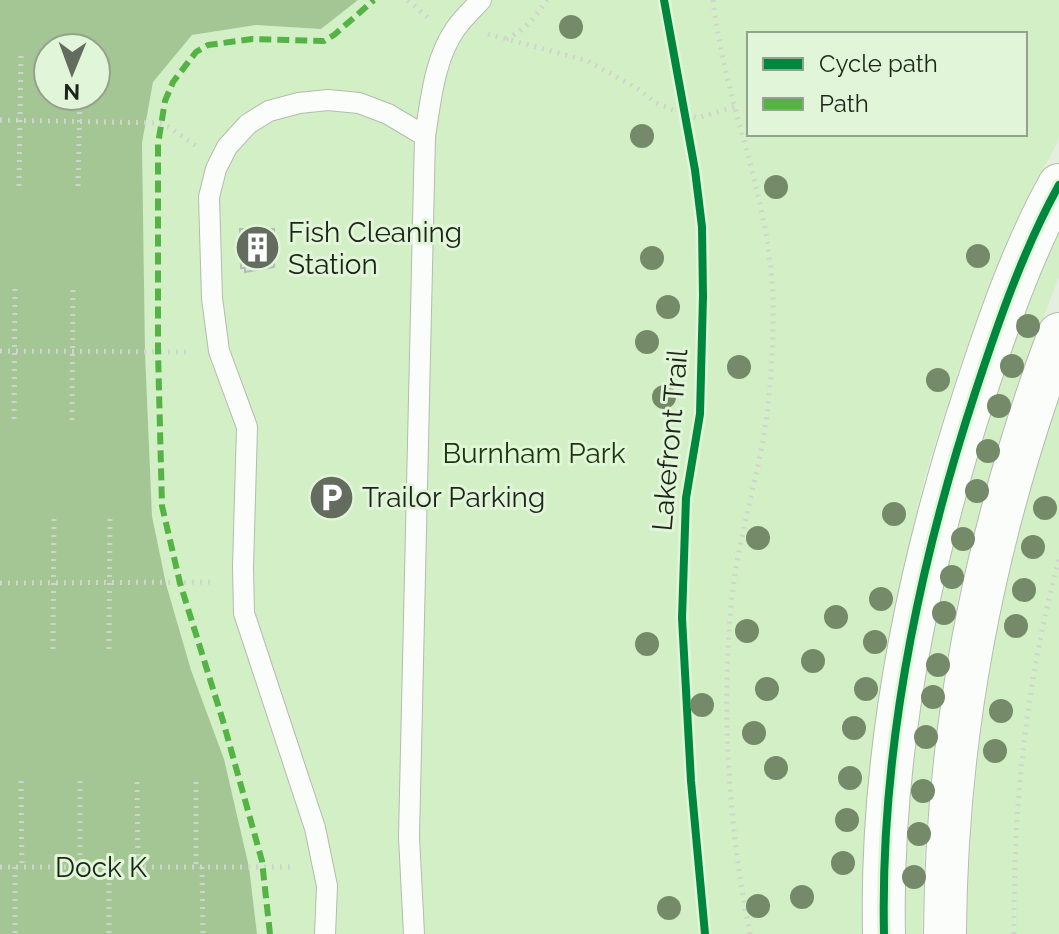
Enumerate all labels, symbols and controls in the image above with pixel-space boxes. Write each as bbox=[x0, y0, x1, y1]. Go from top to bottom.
north arrow bbox=[32, 32, 112, 112]
legend bbox=[747, 32, 1027, 136]
text: Cycle path bbox=[819, 49, 938, 78]
text: N bbox=[63, 79, 80, 105]
text: Path bbox=[819, 89, 869, 118]
place label: Fish Cleaning Station bbox=[288, 216, 462, 281]
building icon: Fish Cleaning Station bbox=[233, 224, 281, 272]
street label: Lakefront Trail bbox=[646, 347, 694, 532]
park label: Burnham Park bbox=[442, 437, 626, 470]
parking icon: Trailor Parking bbox=[307, 473, 355, 521]
place label: Trailor Parking bbox=[362, 481, 545, 514]
street label: Dock K bbox=[55, 851, 147, 884]

